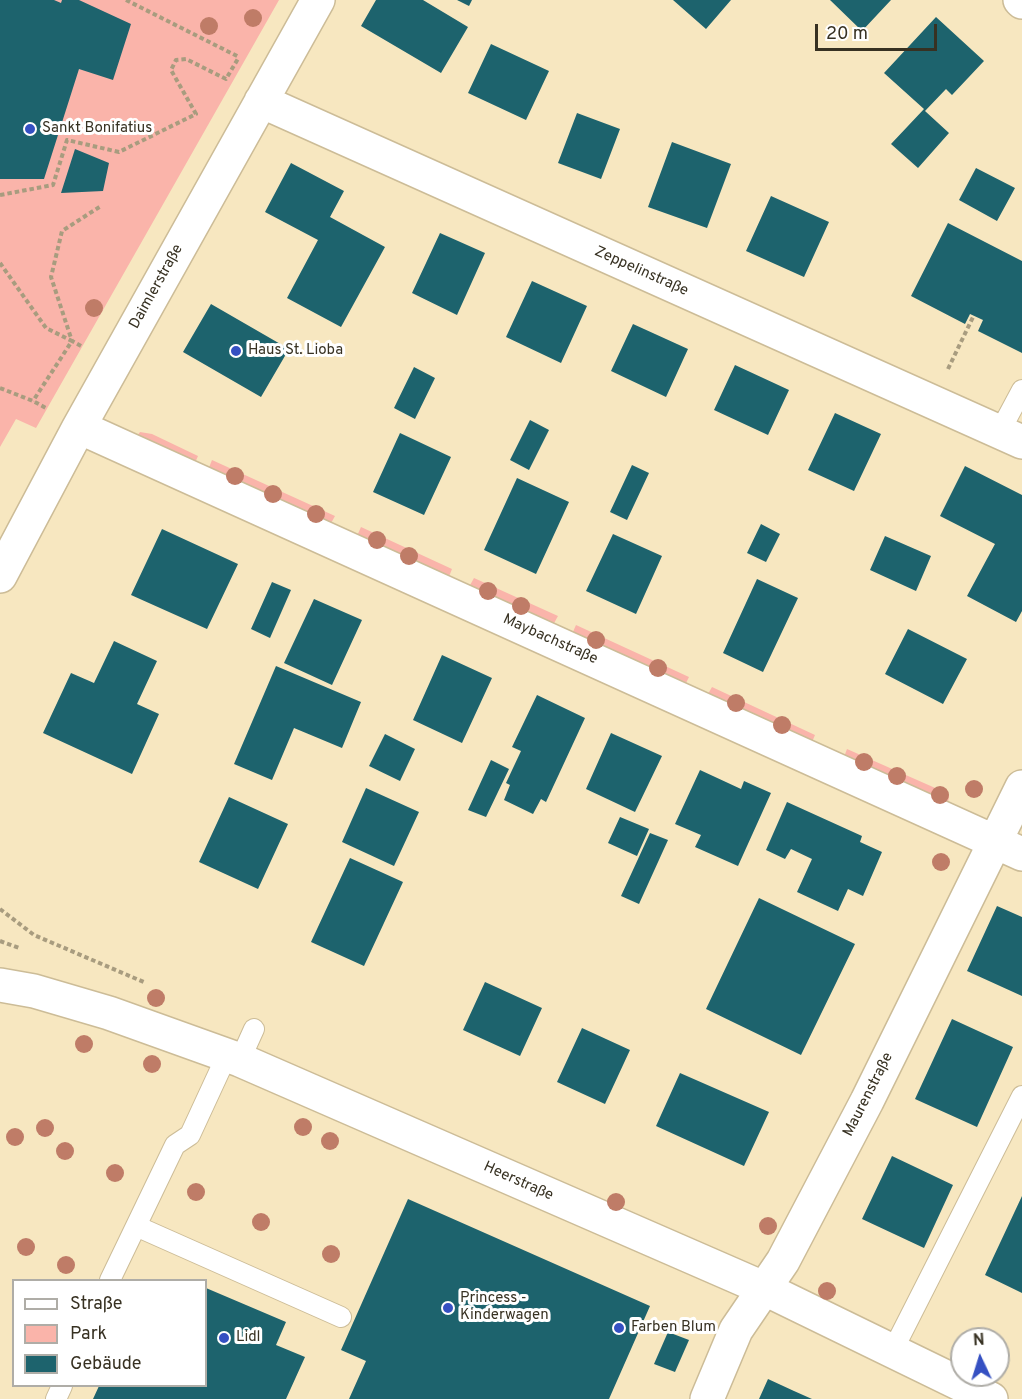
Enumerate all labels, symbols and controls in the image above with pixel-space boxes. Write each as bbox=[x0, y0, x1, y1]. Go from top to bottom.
scale bar bbox=[818, 12, 940, 50]
text: 20 m bbox=[826, 23, 868, 46]
place label: Sankt Bonifatius bbox=[42, 120, 152, 138]
marker: Sankt Bonifatius bbox=[23, 122, 37, 136]
street label: Daimlerstraße bbox=[126, 242, 188, 332]
street label: Zeppelinstraße bbox=[591, 243, 691, 301]
place label: Haus St. Lioba bbox=[248, 342, 343, 360]
marker: Haus St. Lioba bbox=[229, 344, 243, 358]
street label: Maybachstraße bbox=[500, 611, 600, 669]
street label: Maurenstraße bbox=[840, 1050, 898, 1140]
street label: Heerstraße bbox=[480, 1159, 556, 1205]
legend bbox=[12, 1279, 207, 1387]
place label: Princess - Kinderwagen bbox=[460, 1290, 549, 1325]
text: Straße bbox=[70, 1293, 122, 1316]
marker: Princess - Kinderwagen bbox=[441, 1301, 455, 1315]
place label: Farben Blum bbox=[631, 1319, 716, 1337]
marker: Farben Blum bbox=[612, 1321, 626, 1335]
text: Park bbox=[70, 1323, 107, 1346]
north arrow bbox=[950, 1327, 1010, 1387]
place label: Lidl bbox=[236, 1329, 261, 1347]
marker: Lidl bbox=[217, 1331, 231, 1345]
text: N bbox=[972, 1331, 985, 1351]
text: Gebäude bbox=[70, 1353, 142, 1376]

